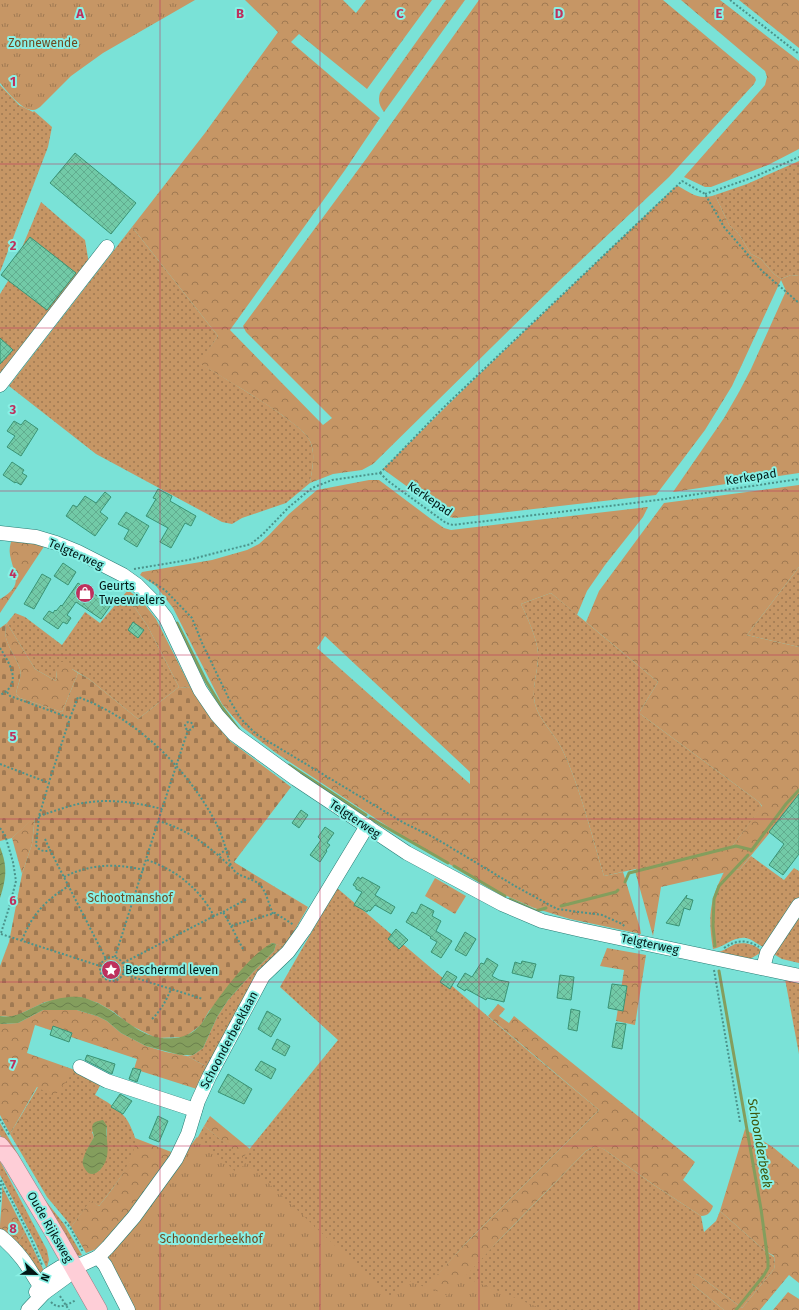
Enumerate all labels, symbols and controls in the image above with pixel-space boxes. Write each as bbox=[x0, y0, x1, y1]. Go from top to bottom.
text: A bbox=[75, 6, 84, 21]
text: B bbox=[236, 6, 244, 21]
text: C bbox=[396, 6, 404, 21]
text: D bbox=[555, 6, 564, 21]
text: E bbox=[716, 6, 723, 21]
park label: Zonnewende bbox=[8, 36, 78, 50]
text: 1 bbox=[10, 74, 16, 89]
text: 2 bbox=[10, 238, 17, 253]
text: 3 bbox=[9, 402, 17, 417]
street label: Kerkepad bbox=[725, 466, 777, 488]
street label: Kerkepad bbox=[405, 479, 455, 519]
street label: Telgterweg bbox=[46, 536, 106, 573]
text: 4 bbox=[9, 566, 17, 581]
place label: Geurts Tweewielers bbox=[99, 579, 166, 607]
shop icon: Geurts Tweewielers bbox=[74, 582, 96, 604]
text: 5 bbox=[10, 729, 17, 744]
street label: Telgterweg bbox=[327, 797, 384, 842]
park label: Schootmanshof bbox=[87, 891, 174, 905]
text: 6 bbox=[9, 893, 17, 908]
street label: Telgterweg bbox=[620, 931, 681, 957]
place icon: Beschermd leven bbox=[100, 959, 122, 981]
place label: Beschermd leven bbox=[125, 963, 218, 977]
street label: Schoonderbeeklaan bbox=[197, 989, 261, 1091]
text: 7 bbox=[10, 1057, 16, 1072]
water label: Schoonderbeek bbox=[745, 1096, 775, 1189]
street label: Oude Rijksweg bbox=[24, 1189, 76, 1265]
text: 8 bbox=[9, 1221, 17, 1236]
park label: Schoonderbeekhof bbox=[159, 1232, 264, 1246]
north arrow bbox=[16, 1254, 56, 1294]
text: N bbox=[37, 1272, 52, 1283]

